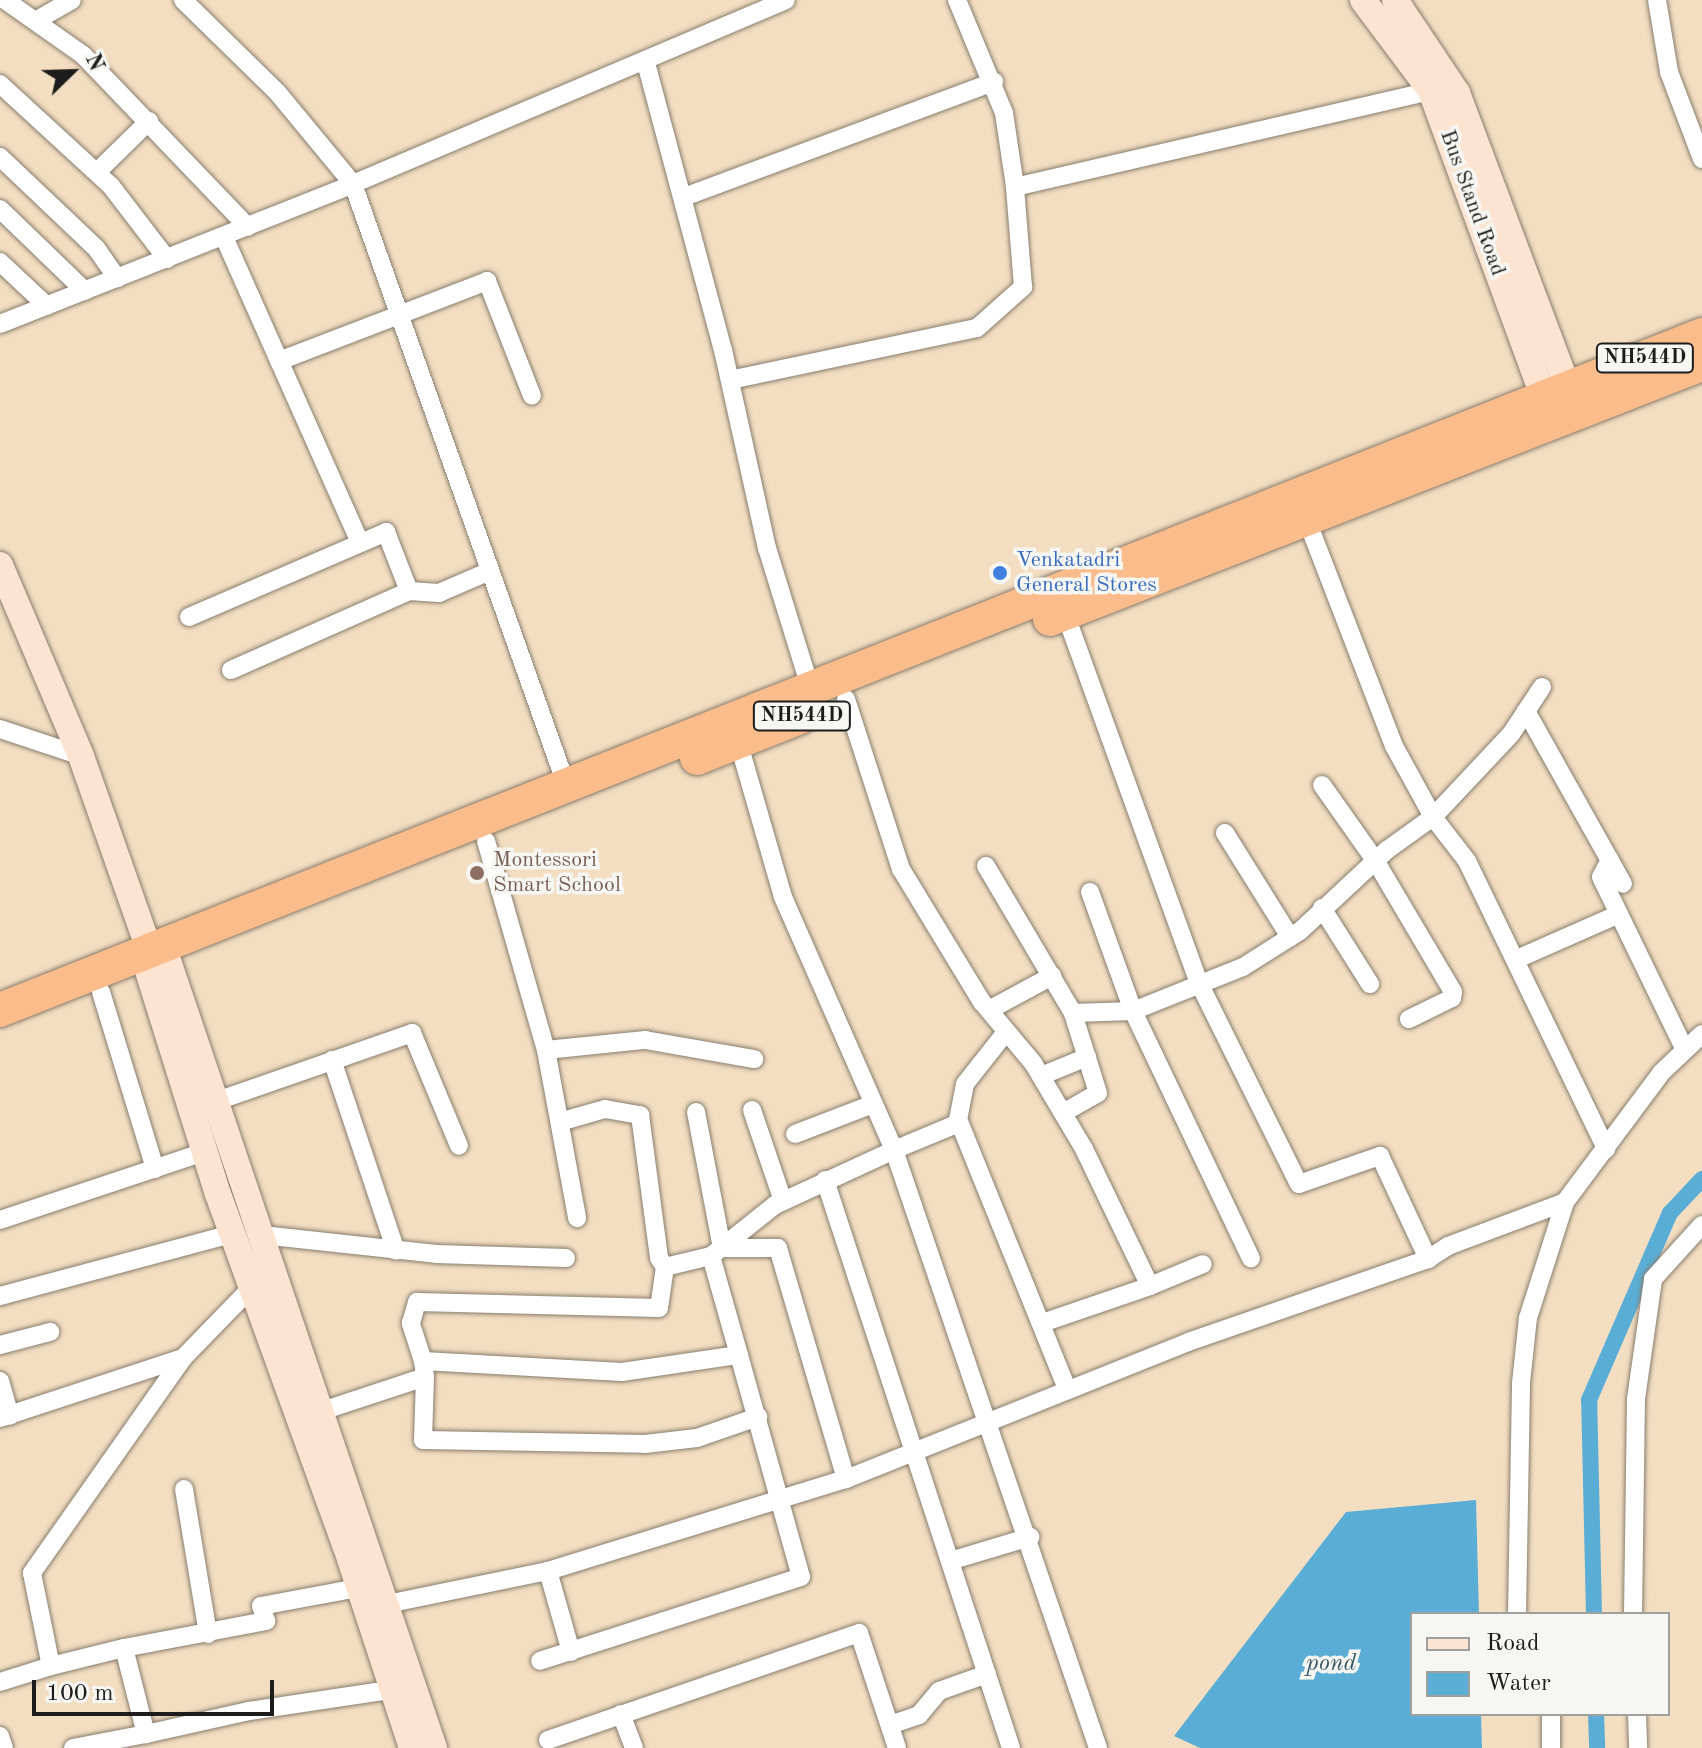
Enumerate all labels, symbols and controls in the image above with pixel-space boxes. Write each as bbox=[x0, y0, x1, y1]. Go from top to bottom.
north arrow bbox=[32, 32, 112, 112]
text: N bbox=[81, 51, 108, 75]
street label: Bus Stand Road bbox=[1433, 126, 1511, 280]
road number: NH544D bbox=[1595, 342, 1695, 374]
place label: Venkatadri General Stores bbox=[1016, 547, 1157, 598]
marker: Venkatadri General Stores bbox=[991, 564, 1009, 582]
road number: NH544D bbox=[752, 700, 852, 732]
place label: Montessori Smart School bbox=[493, 847, 621, 898]
marker: Montessori Smart School bbox=[468, 864, 486, 882]
legend bbox=[1410, 1612, 1670, 1716]
text: Road bbox=[1486, 1632, 1539, 1656]
water label: pond bbox=[1306, 1651, 1356, 1679]
scale bar bbox=[36, 1664, 278, 1714]
text: Water bbox=[1486, 1672, 1551, 1696]
text: 100 m bbox=[46, 1682, 114, 1706]

